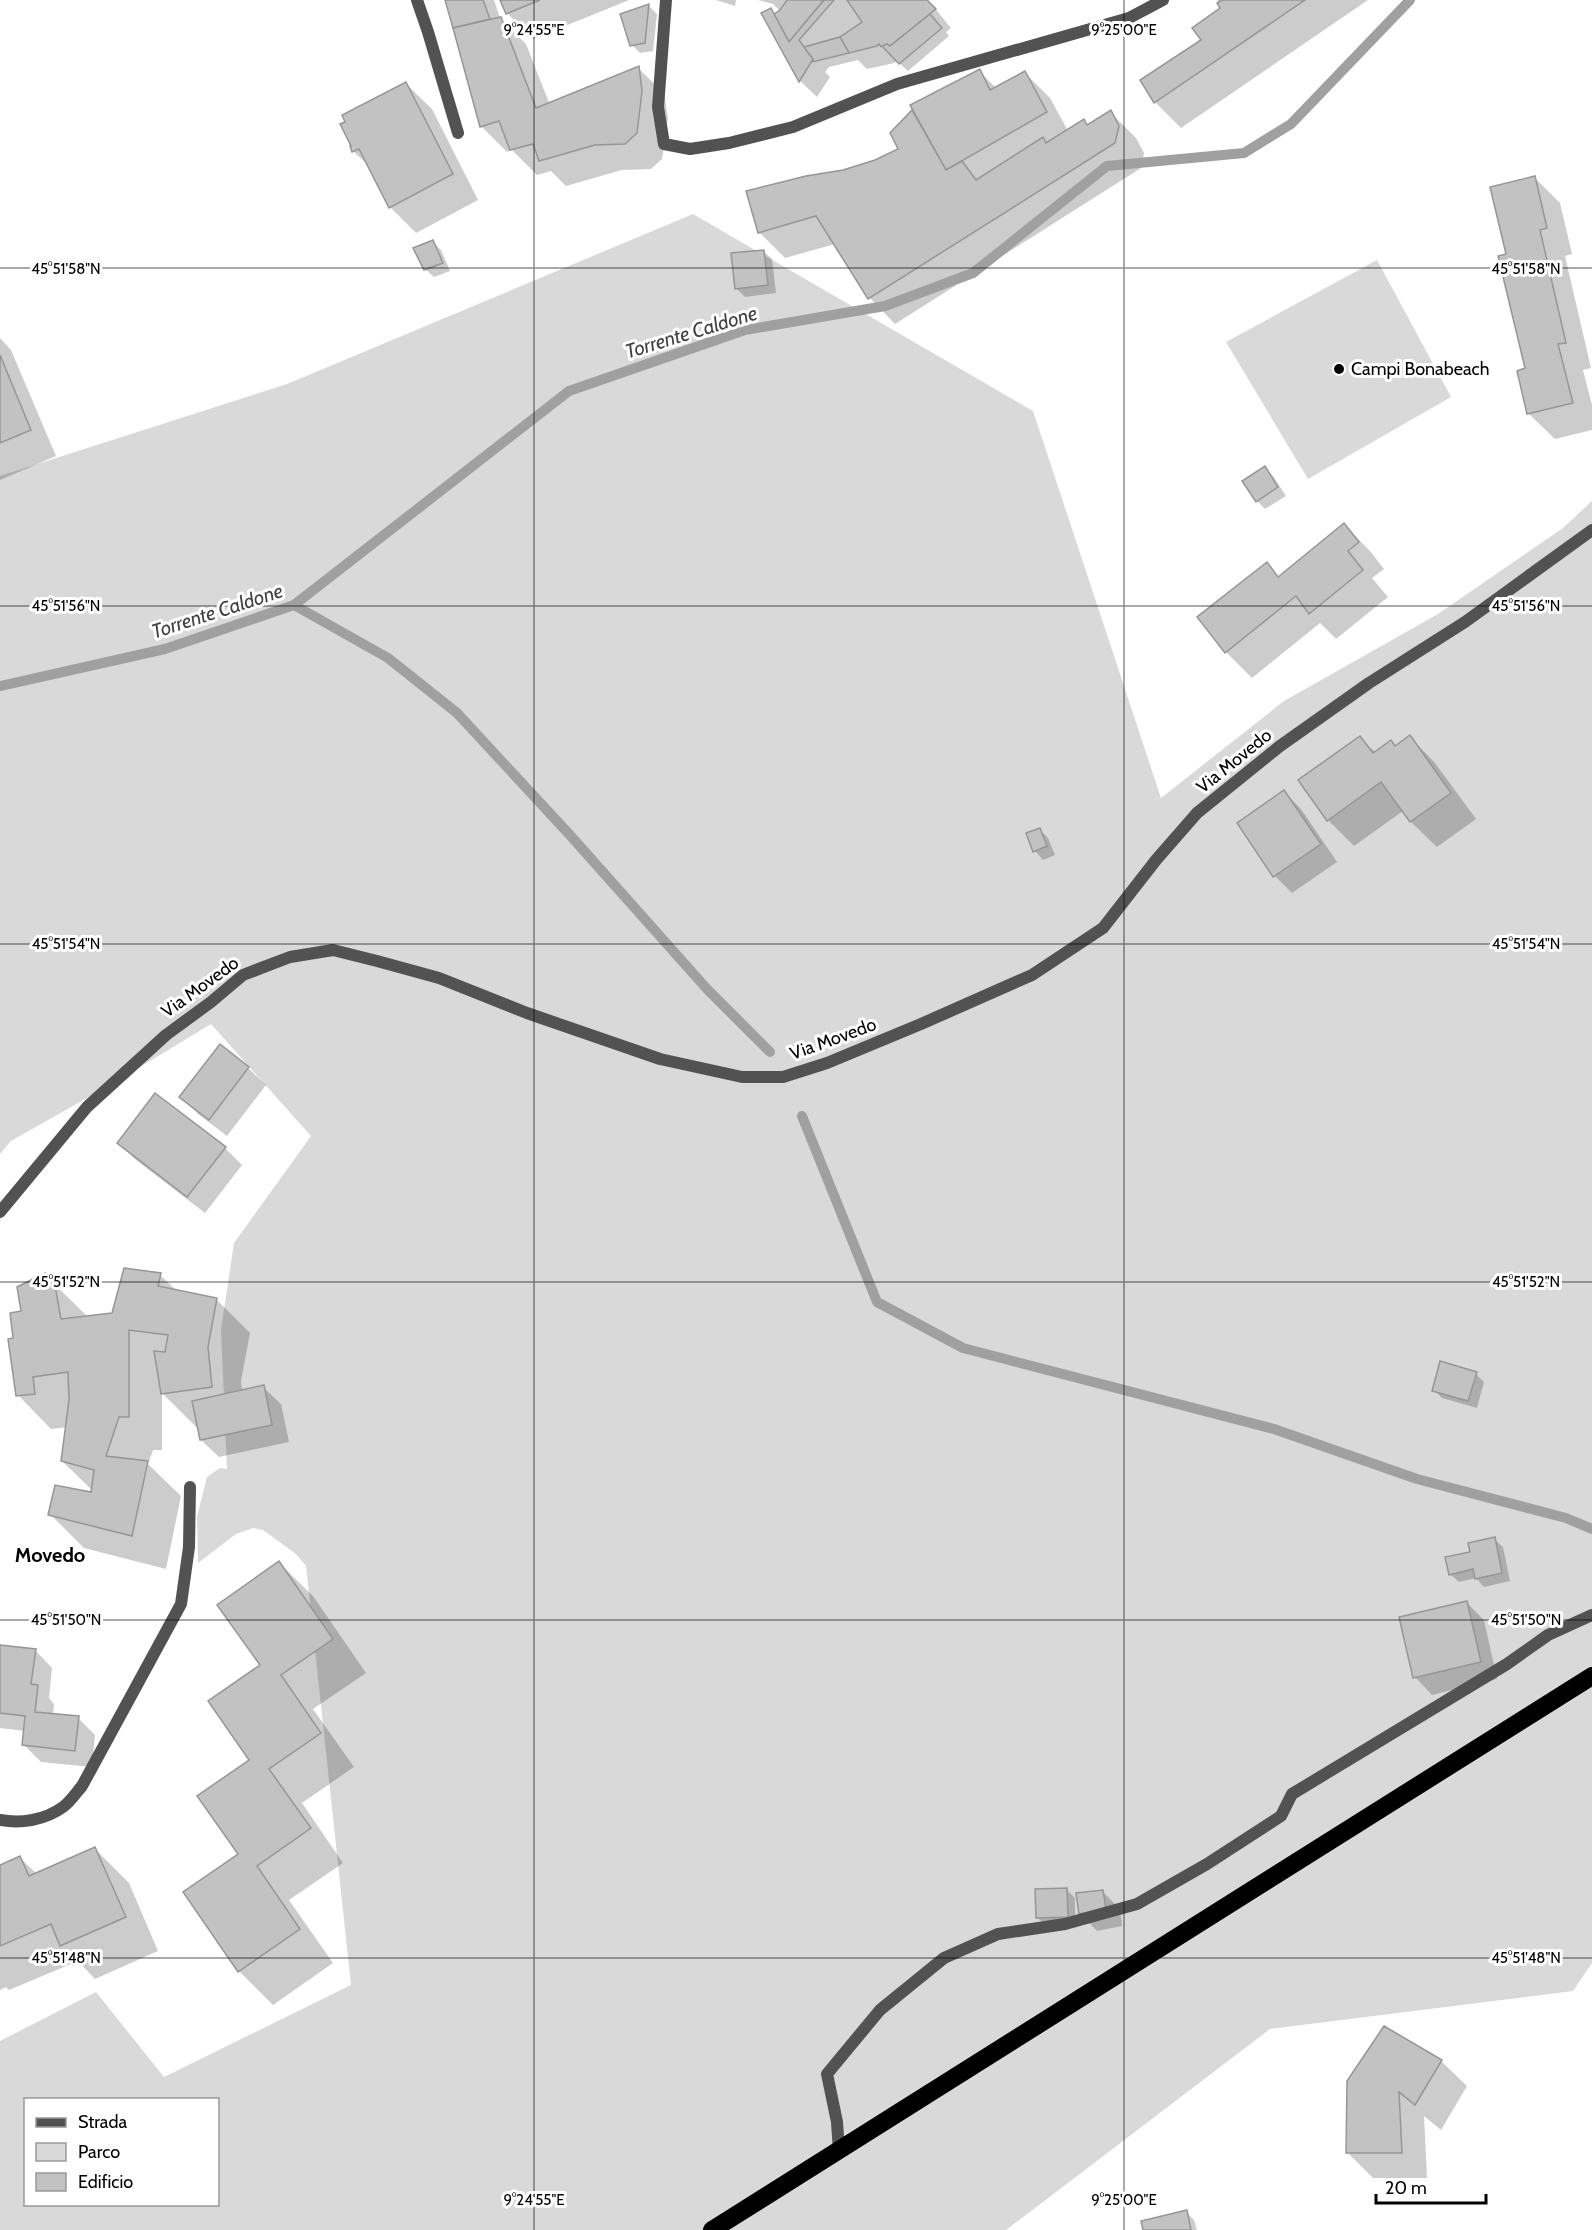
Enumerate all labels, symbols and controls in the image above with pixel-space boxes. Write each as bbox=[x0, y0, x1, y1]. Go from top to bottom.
text: 9°24'55"E bbox=[503, 21, 565, 39]
text: 9°25'00"E bbox=[1091, 21, 1157, 39]
text: 45°51'58"N bbox=[31, 260, 101, 278]
text: 45°51'58"N bbox=[1491, 260, 1561, 278]
water label: Torrente Caldone bbox=[622, 301, 760, 363]
place label: Campi Bonabeach bbox=[1351, 358, 1490, 380]
marker: Campi Bonabeach bbox=[1332, 362, 1346, 376]
water label: Torrente Caldone bbox=[148, 578, 286, 644]
text: 45°51'56"N bbox=[32, 597, 100, 615]
text: 45°51'56"N bbox=[1492, 597, 1560, 615]
street label: Via Movedo bbox=[1192, 724, 1276, 798]
text: 45°51'54"N bbox=[32, 935, 100, 953]
text: 45°51'54"N bbox=[1492, 935, 1560, 953]
street label: Via Movedo bbox=[157, 952, 243, 1022]
street label: Via Movedo bbox=[787, 1013, 879, 1065]
text: 45°51'52"N bbox=[32, 1273, 100, 1291]
text: 45°51'52"N bbox=[1492, 1273, 1560, 1291]
district label: Movedo bbox=[15, 1543, 85, 1567]
text: 45°51'50"N bbox=[31, 1611, 101, 1629]
text: 45°51'50"N bbox=[1491, 1611, 1561, 1629]
text: 45°51'48"N bbox=[31, 1949, 101, 1967]
text: 45°51'48"N bbox=[1491, 1949, 1561, 1967]
legend bbox=[24, 2098, 219, 2206]
text: Strada bbox=[78, 2111, 128, 2133]
text: Parco bbox=[78, 2141, 120, 2163]
scale bar bbox=[1376, 2167, 1486, 2205]
text: Edificio bbox=[78, 2171, 133, 2193]
text: 20 m bbox=[1385, 2177, 1427, 2199]
text: 9°24'55"E bbox=[503, 2191, 565, 2209]
text: 9°25'00"E bbox=[1091, 2191, 1157, 2209]

